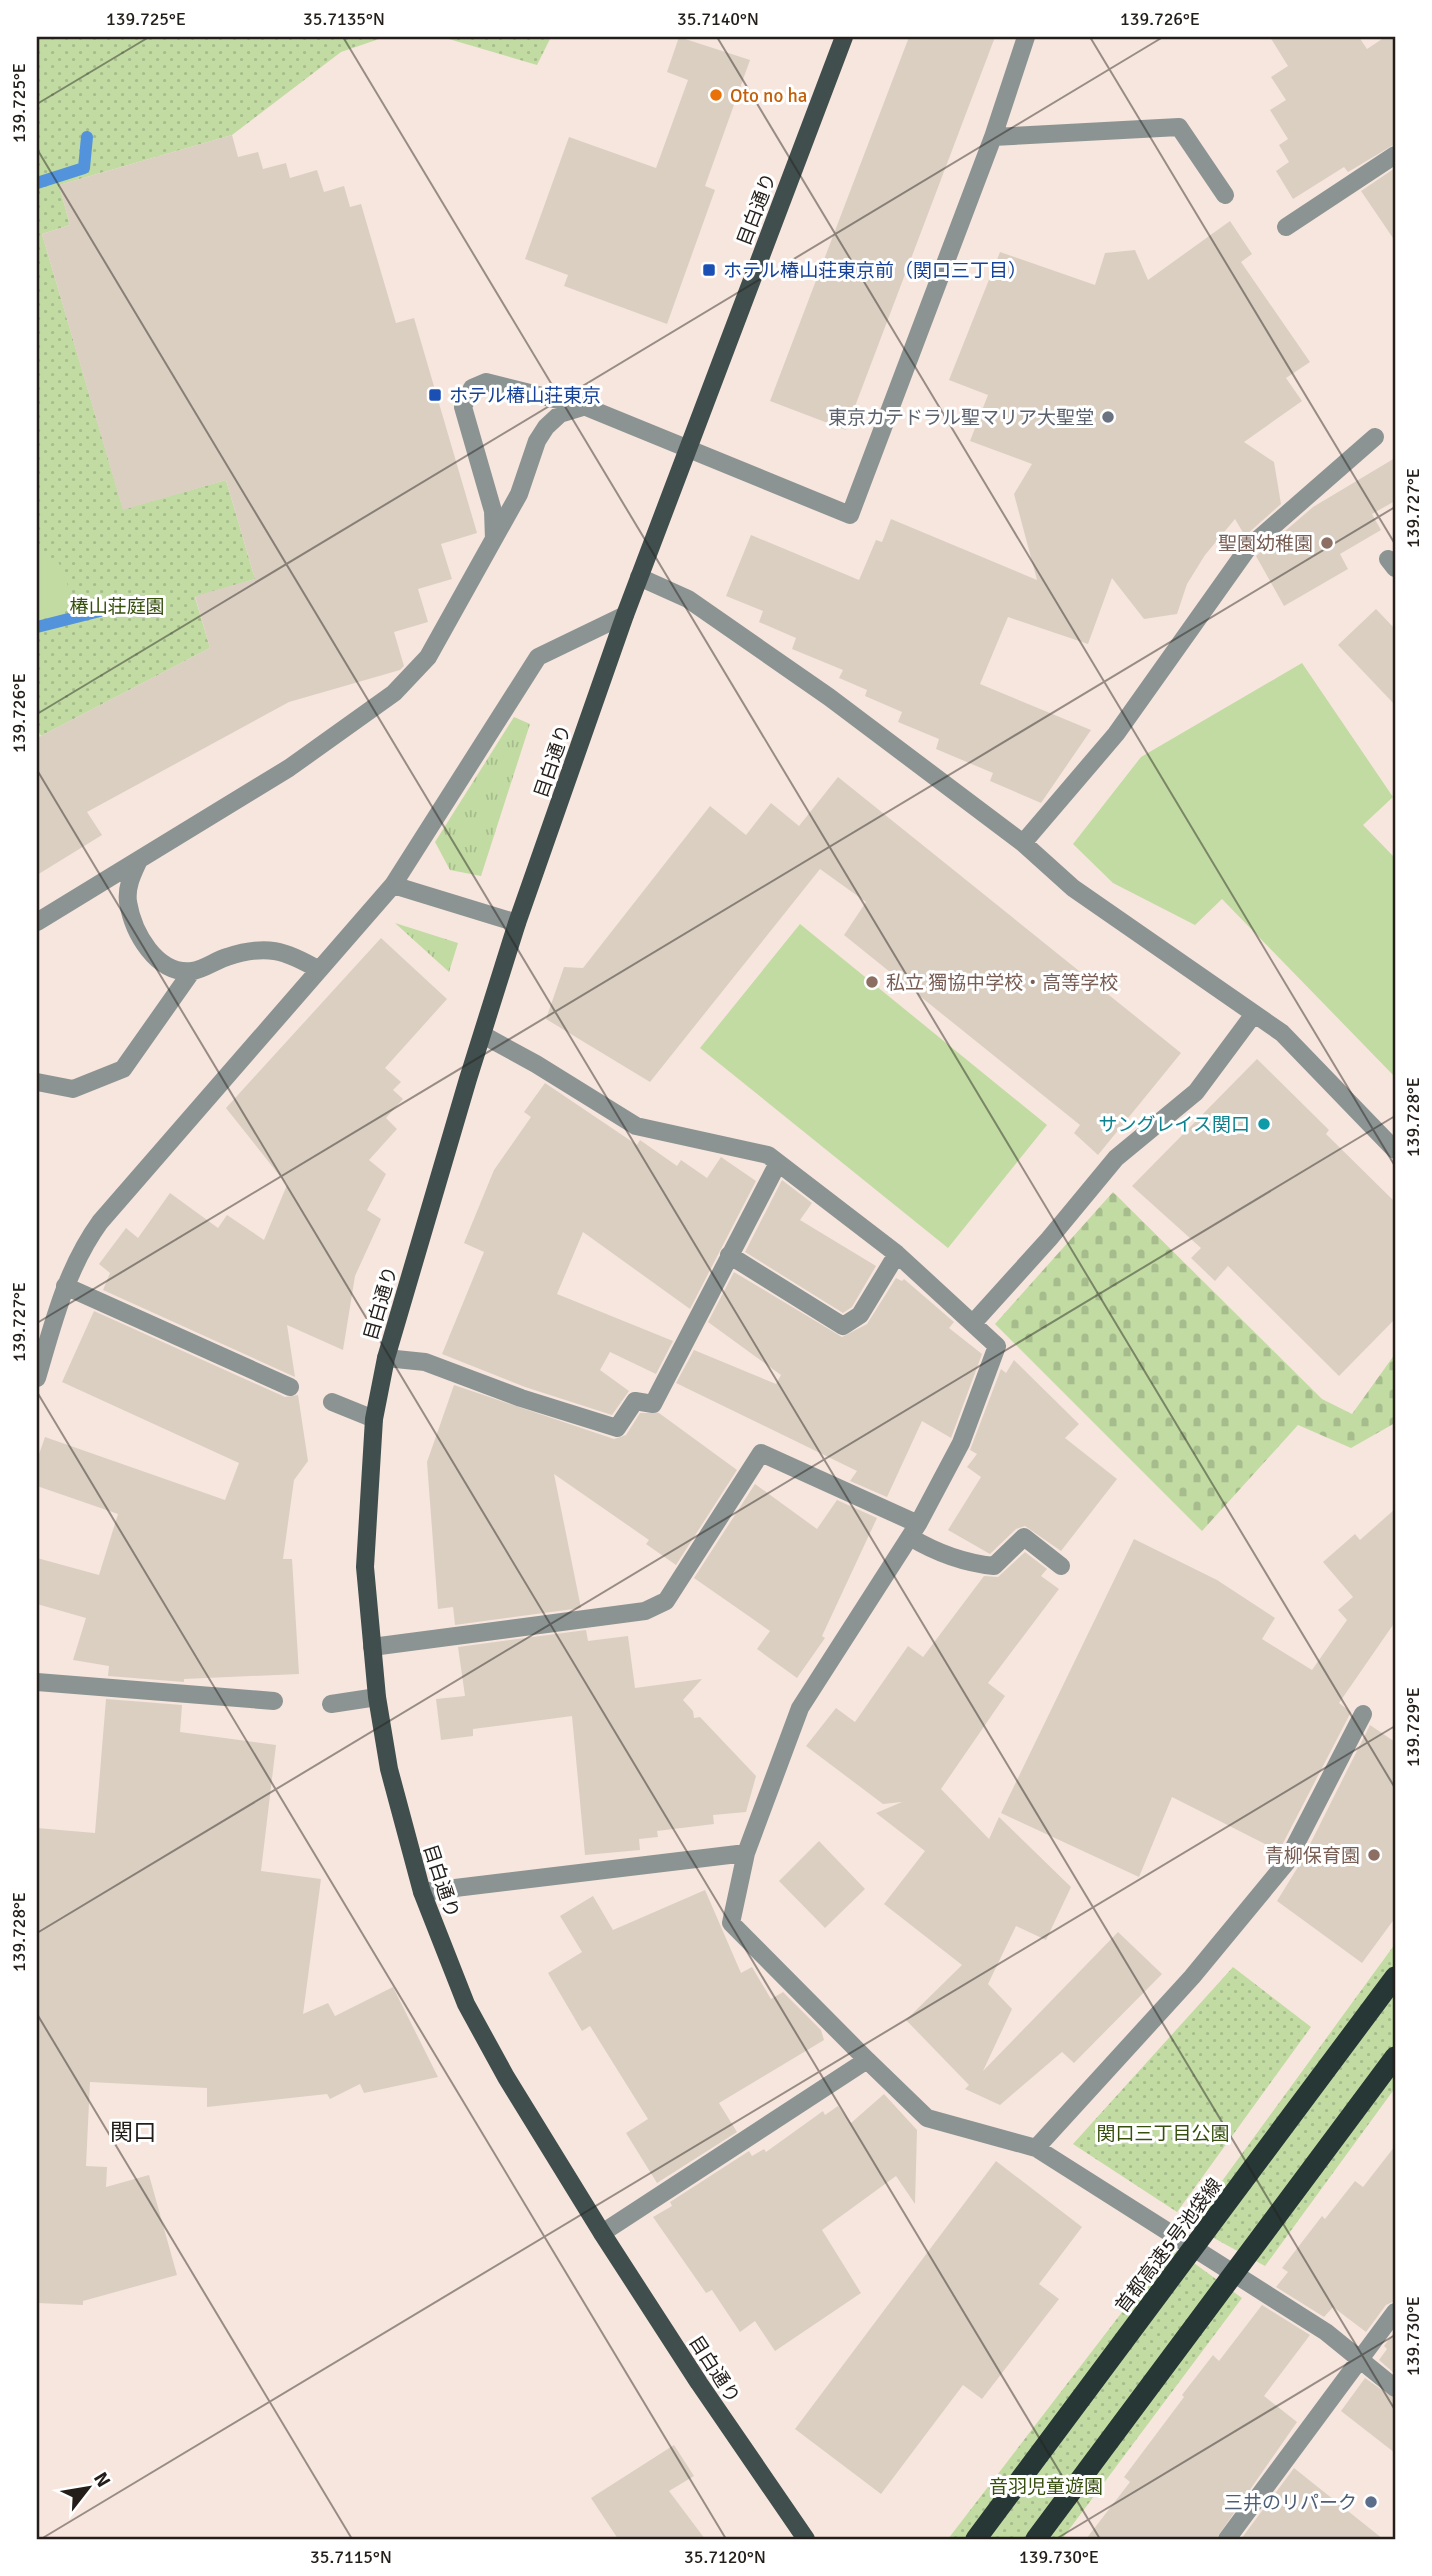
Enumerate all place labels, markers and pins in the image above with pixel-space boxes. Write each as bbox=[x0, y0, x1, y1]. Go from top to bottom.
place label: Oto no ha bbox=[730, 84, 807, 108]
marker: Oto no ha bbox=[708, 87, 724, 103]
place label: ホテル椿山荘東京前（関口三丁目） bbox=[723, 259, 1027, 283]
marker: ホテル椿山荘東京前（関口三丁目） bbox=[701, 262, 717, 278]
place label: ホテル椿山荘東京 bbox=[449, 384, 601, 408]
marker: ホテル椿山荘東京 bbox=[427, 387, 443, 403]
place label: 東京カテドラル聖マリア大聖堂 bbox=[828, 406, 1094, 430]
marker: 東京カテドラル聖マリア大聖堂 bbox=[1100, 409, 1116, 425]
place label: 聖園幼稚園 bbox=[1218, 532, 1313, 556]
marker: 聖園幼稚園 bbox=[1319, 535, 1335, 551]
place label: 私立 獨協中学校・高等学校 bbox=[886, 971, 1118, 995]
marker: 私立 獨協中学校・高等学校 bbox=[864, 974, 880, 990]
place label: サングレイス関口 bbox=[1099, 1113, 1250, 1137]
marker: サングレイス関口 bbox=[1256, 1116, 1272, 1132]
place label: 青柳保育園 bbox=[1265, 1844, 1360, 1868]
marker: 青柳保育園 bbox=[1366, 1847, 1382, 1863]
place label: 三井のリパーク bbox=[1224, 2491, 1357, 2515]
marker: 三井のリパーク bbox=[1363, 2494, 1379, 2510]

